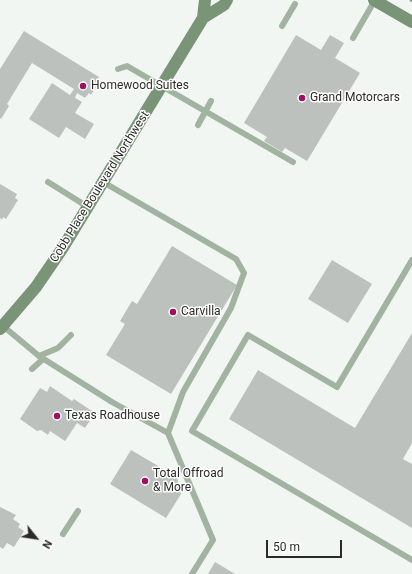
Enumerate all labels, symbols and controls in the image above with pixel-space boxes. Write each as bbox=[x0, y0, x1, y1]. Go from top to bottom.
place label: Homewood Suites bbox=[91, 79, 189, 93]
marker: Homewood Suites bbox=[78, 81, 88, 91]
place label: Grand Motorcars bbox=[310, 91, 400, 105]
marker: Grand Motorcars bbox=[297, 93, 307, 103]
street label: Cobb Place Boulevard Northwest bbox=[47, 109, 153, 265]
place label: Carvilla bbox=[181, 305, 221, 319]
marker: Carvilla bbox=[168, 307, 178, 317]
place label: Texas Roadhouse bbox=[65, 409, 160, 423]
marker: Texas Roadhouse bbox=[52, 411, 62, 421]
place label: Total Offroad & More bbox=[153, 467, 223, 495]
marker: Total Offroad & More bbox=[140, 476, 150, 486]
north arrow bbox=[16, 518, 56, 558]
scale bar bbox=[268, 532, 344, 558]
text: N bbox=[39, 538, 54, 551]
text: 50 m bbox=[273, 540, 300, 554]

